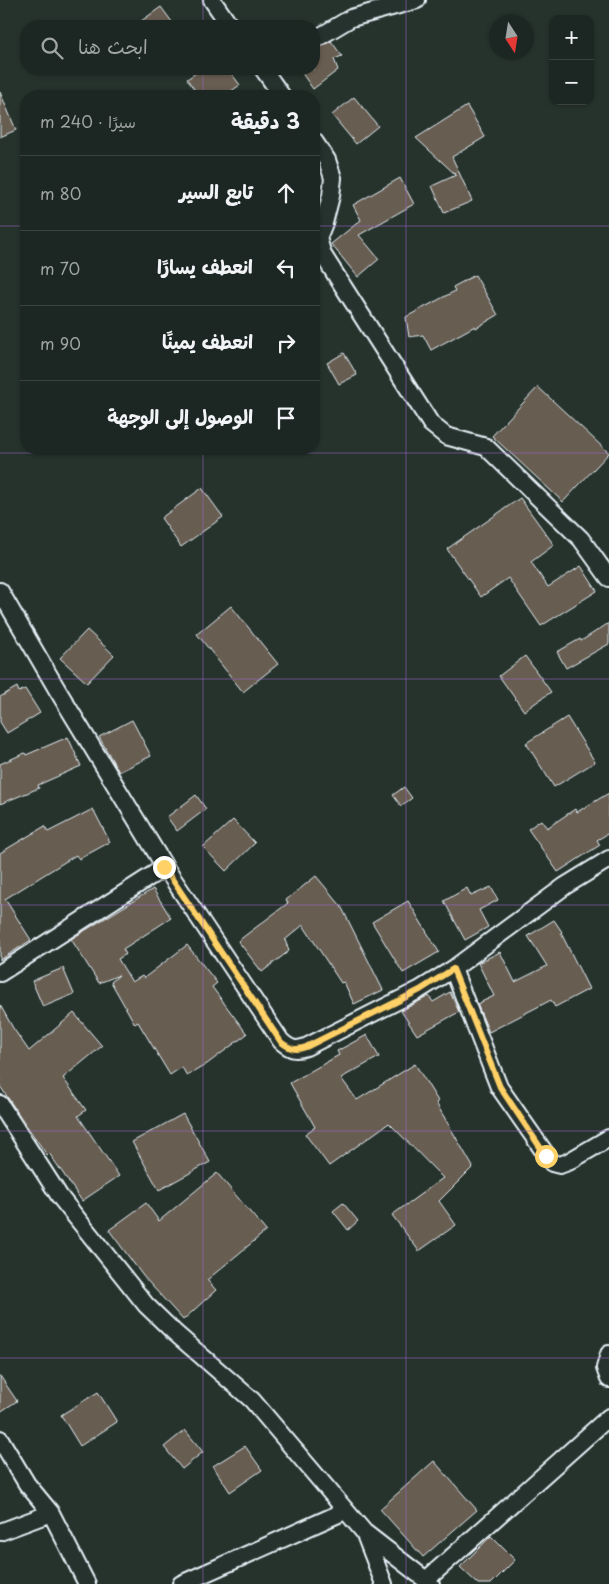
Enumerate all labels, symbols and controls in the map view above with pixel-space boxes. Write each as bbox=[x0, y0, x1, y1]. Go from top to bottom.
north arrow bbox=[489, 15, 534, 60]
map controls bbox=[549, 15, 594, 105]
button: + bbox=[549, 15, 594, 60]
search box bbox=[20, 20, 320, 75]
text: ابحث هنا bbox=[78, 32, 148, 60]
icon: search bbox=[38, 34, 66, 62]
button: − bbox=[549, 60, 594, 105]
text: 3 دقيقة bbox=[231, 104, 300, 136]
text: سيرًا · 240 m bbox=[40, 109, 136, 133]
text: تابع السير bbox=[179, 177, 253, 205]
icon: ahead bbox=[272, 179, 300, 207]
text: 80 m bbox=[40, 181, 81, 205]
text: انعطف يسارًا bbox=[157, 252, 253, 280]
icon: left bbox=[272, 254, 300, 282]
text: 70 m bbox=[40, 256, 80, 280]
text: انعطف يمينًا bbox=[162, 327, 253, 355]
icon: right bbox=[272, 329, 300, 357]
text: 90 m bbox=[40, 331, 81, 355]
text: الوصول إلى الوجهة bbox=[107, 402, 253, 430]
icon: arrive bbox=[272, 404, 300, 432]
route end bbox=[153, 856, 176, 879]
route start bbox=[535, 1145, 558, 1168]

